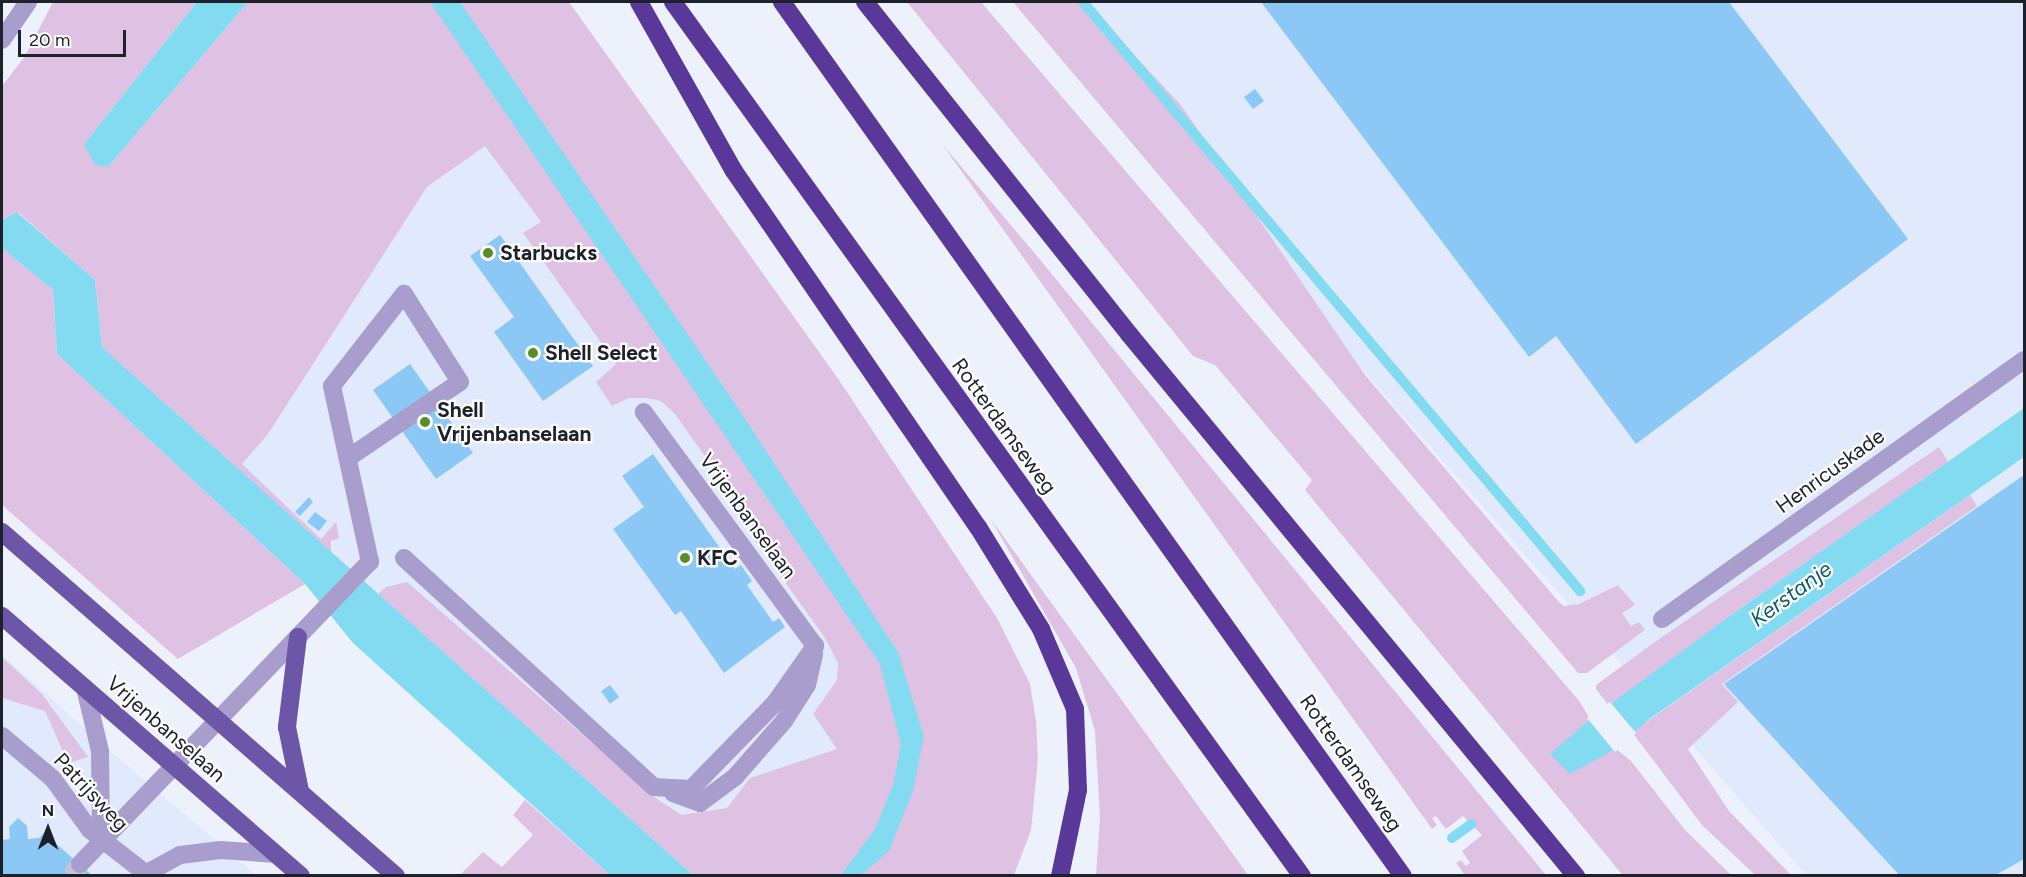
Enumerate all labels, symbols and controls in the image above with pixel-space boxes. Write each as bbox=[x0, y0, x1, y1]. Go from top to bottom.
scale bar bbox=[21, 18, 129, 56]
text: 20 m bbox=[29, 29, 70, 51]
place label: Starbucks bbox=[500, 240, 597, 266]
marker: Starbucks bbox=[481, 246, 495, 260]
place label: Shell Select bbox=[545, 340, 658, 366]
marker: Shell Select bbox=[526, 346, 540, 360]
street label: Rotterdamseweg bbox=[946, 353, 1062, 499]
place label: Shell Vrijenbanselaan bbox=[437, 397, 591, 447]
marker: Shell Vrijenbanselaan bbox=[418, 415, 432, 429]
street label: Henricuskade bbox=[1771, 423, 1889, 519]
street label: Vrijenbanselaan bbox=[694, 448, 802, 584]
place label: KFC bbox=[697, 545, 738, 571]
marker: KFC bbox=[678, 551, 692, 565]
water label: Kerstanje bbox=[1745, 556, 1837, 632]
street label: Vrijenbanselaan bbox=[102, 671, 230, 787]
street label: Rotterdamseweg bbox=[1294, 690, 1408, 836]
street label: Patrijsweg bbox=[48, 748, 134, 836]
north arrow bbox=[18, 799, 78, 859]
text: N bbox=[42, 801, 54, 820]

